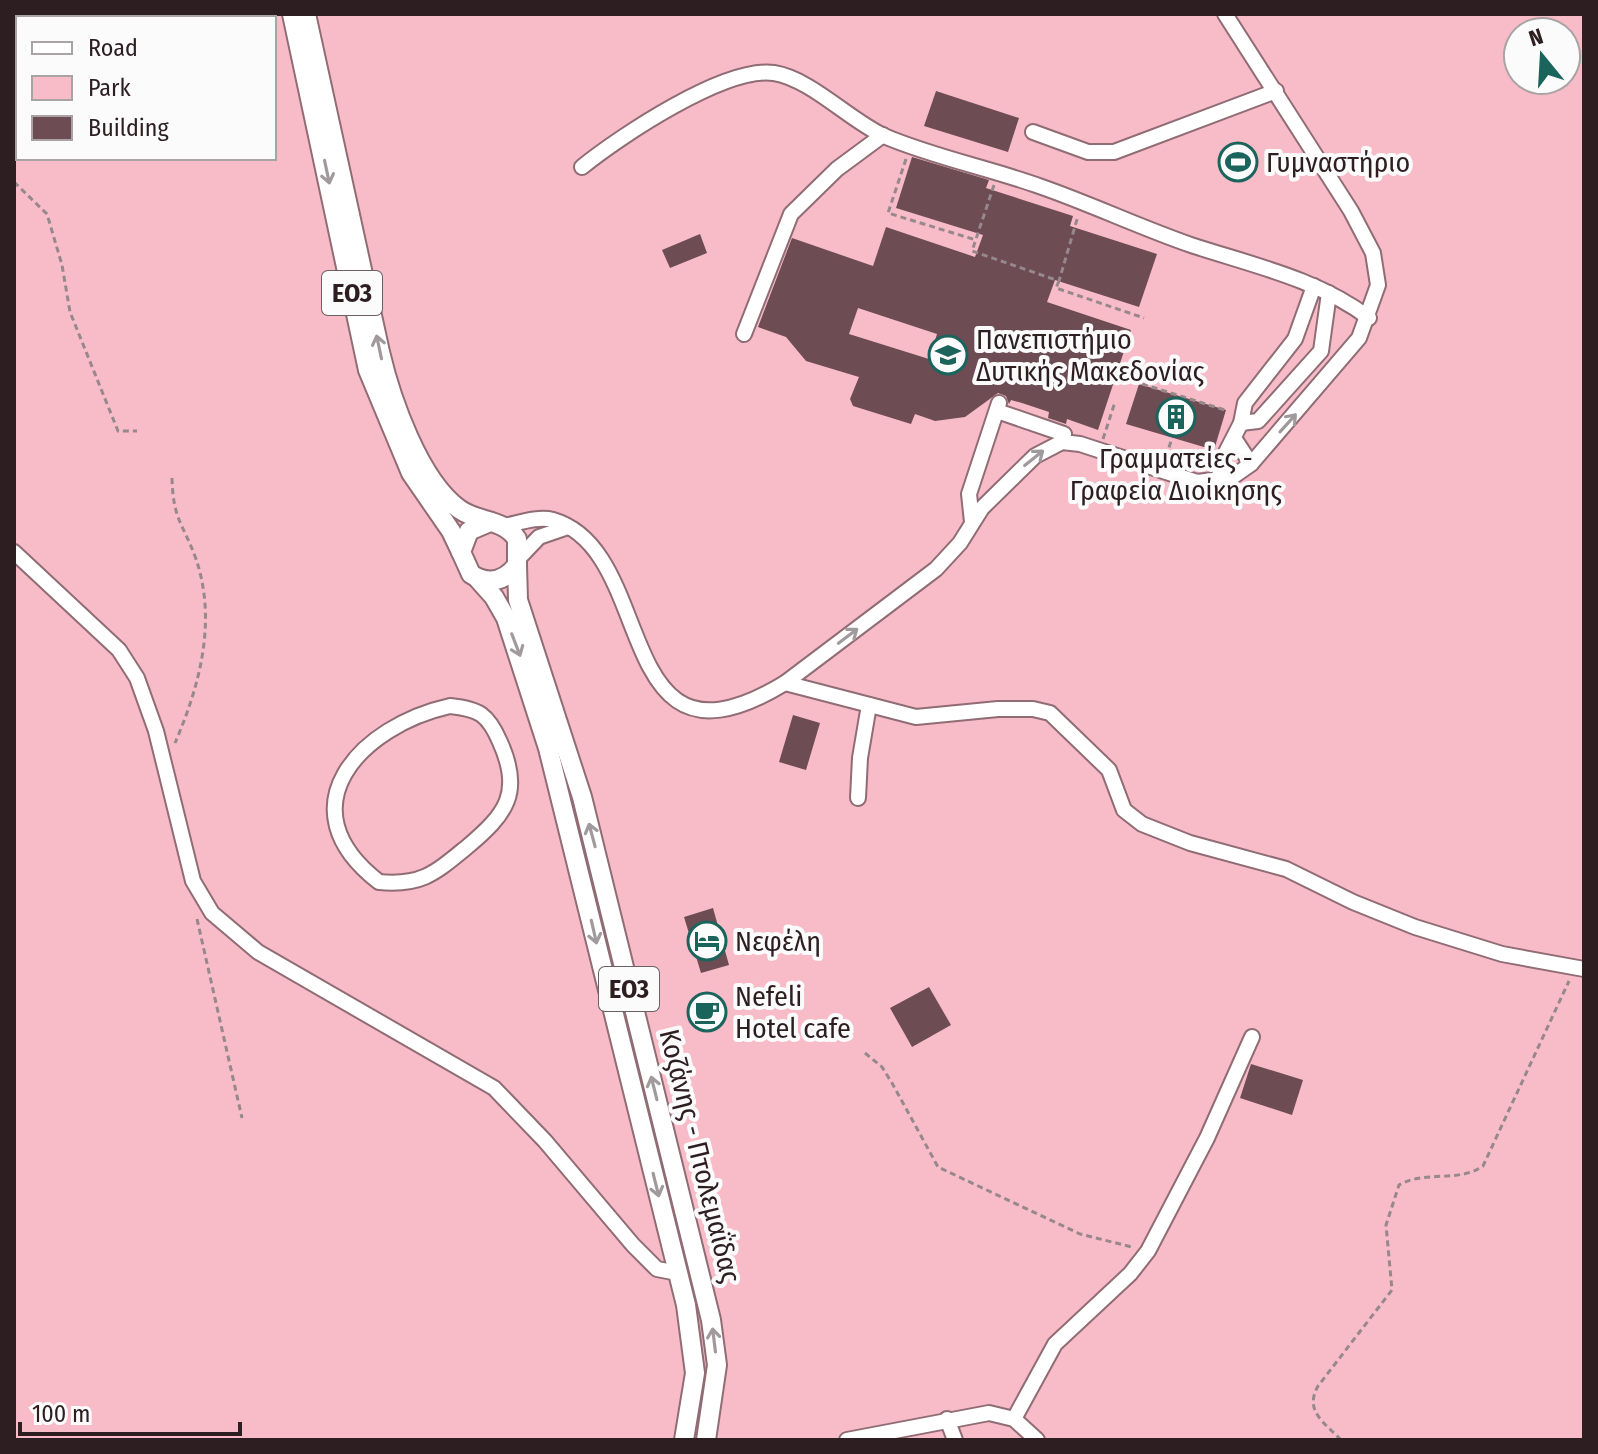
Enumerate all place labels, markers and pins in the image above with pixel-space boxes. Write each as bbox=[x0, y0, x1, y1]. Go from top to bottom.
sports icon: Γυμναστήριο bbox=[1217, 141, 1259, 183]
place label: Γυμναστήριο bbox=[1266, 146, 1410, 179]
place label: Πανεπιστήμιο Δυτικής Μακεδονίας bbox=[976, 323, 1204, 388]
school or university icon: Πανεπιστήμιο Δυτικής Μακεδονίας bbox=[927, 334, 969, 376]
building icon: Γραμματείες - Γραφεία Διοίκησης bbox=[1155, 396, 1197, 438]
place label: Γραμματείες - Γραφεία Διοίκησης bbox=[1070, 442, 1282, 507]
hotel icon: Νεφέλη bbox=[686, 920, 728, 962]
place label: Νεφέλη bbox=[735, 925, 821, 958]
place label: Nefeli Hotel cafe bbox=[735, 980, 851, 1045]
cafe icon: Nefeli Hotel cafe bbox=[686, 991, 728, 1033]

